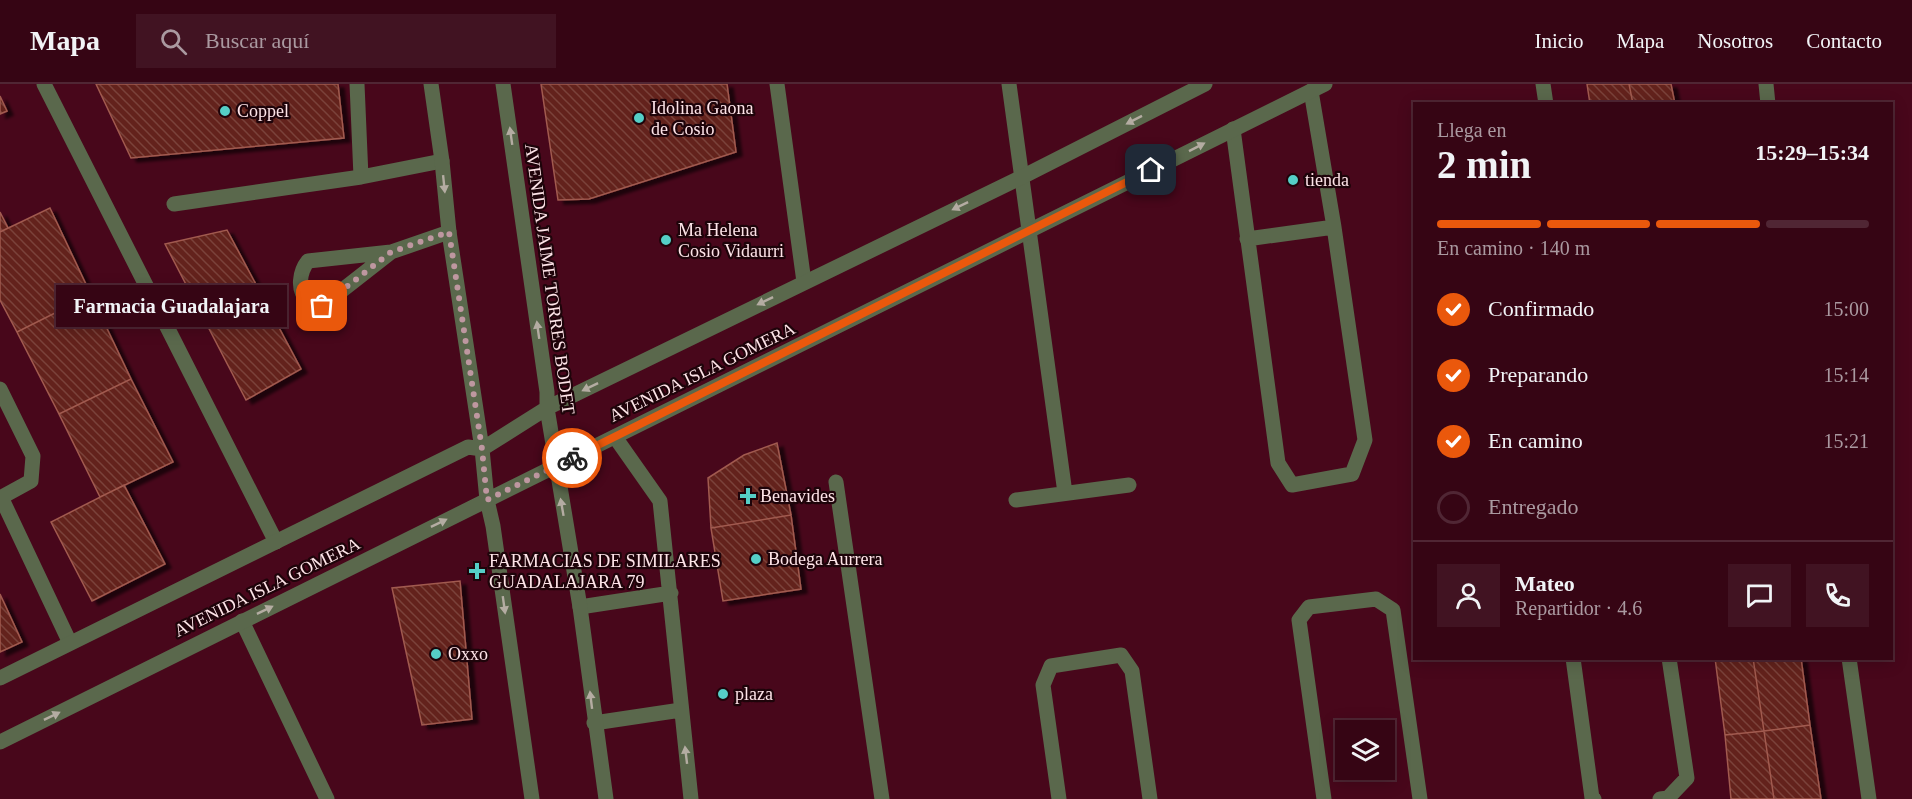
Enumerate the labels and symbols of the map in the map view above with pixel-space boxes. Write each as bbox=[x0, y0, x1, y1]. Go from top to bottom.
place label: Idolina Gaona de Cosio bbox=[651, 98, 753, 139]
place label: Coppel bbox=[237, 101, 289, 121]
marker: Coppel bbox=[218, 104, 232, 118]
marker: Idolina Gaona de Cosio bbox=[632, 111, 646, 125]
one-way arrow bbox=[1126, 115, 1143, 124]
one-way arrow bbox=[506, 127, 515, 146]
street label: AVENIDA JAIME TORRES BODET bbox=[521, 142, 579, 416]
one-way arrow bbox=[1189, 143, 1206, 152]
pin bbox=[1125, 144, 1176, 195]
place label: tienda bbox=[1305, 170, 1349, 190]
marker: tienda bbox=[1286, 173, 1300, 187]
one-way arrow bbox=[439, 174, 449, 193]
one-way arrow bbox=[951, 202, 968, 211]
place label: Ma Helena Cosio Vidaurri bbox=[678, 220, 784, 261]
marker: Ma Helena Cosio Vidaurri bbox=[659, 233, 673, 247]
pin bbox=[296, 280, 347, 331]
callout: Farmacia Guadalajara bbox=[55, 285, 286, 327]
one-way arrow bbox=[757, 296, 774, 305]
street label: AVENIDA ISLA GOMERA bbox=[606, 318, 798, 426]
one-way arrow bbox=[533, 320, 542, 339]
one-way arrow bbox=[582, 382, 599, 392]
courier bbox=[542, 428, 602, 488]
place label: Benavides bbox=[760, 486, 835, 506]
marker: Benavides bbox=[741, 489, 755, 503]
one-way arrow bbox=[558, 497, 567, 516]
one-way arrow bbox=[431, 519, 448, 528]
street label: AVENIDA ISLA GOMERA bbox=[171, 533, 363, 641]
place label: Bodega Aurrera bbox=[768, 549, 882, 569]
place label: FARMACIAS DE SIMILARES GUADALAJARA 79 bbox=[489, 551, 721, 592]
marker: Bodega Aurrera bbox=[749, 552, 763, 566]
marker: FARMACIAS DE SIMILARES GUADALAJARA 79 bbox=[470, 564, 484, 578]
one-way arrow bbox=[500, 596, 509, 615]
one-way arrow bbox=[256, 606, 273, 615]
place label: Oxxo bbox=[448, 644, 488, 664]
marker: Oxxo bbox=[429, 647, 443, 661]
place label: plaza bbox=[735, 684, 773, 704]
marker: plaza bbox=[716, 687, 730, 701]
one-way arrow bbox=[587, 690, 596, 709]
one-way arrow bbox=[44, 711, 61, 720]
one-way arrow bbox=[681, 745, 691, 764]

